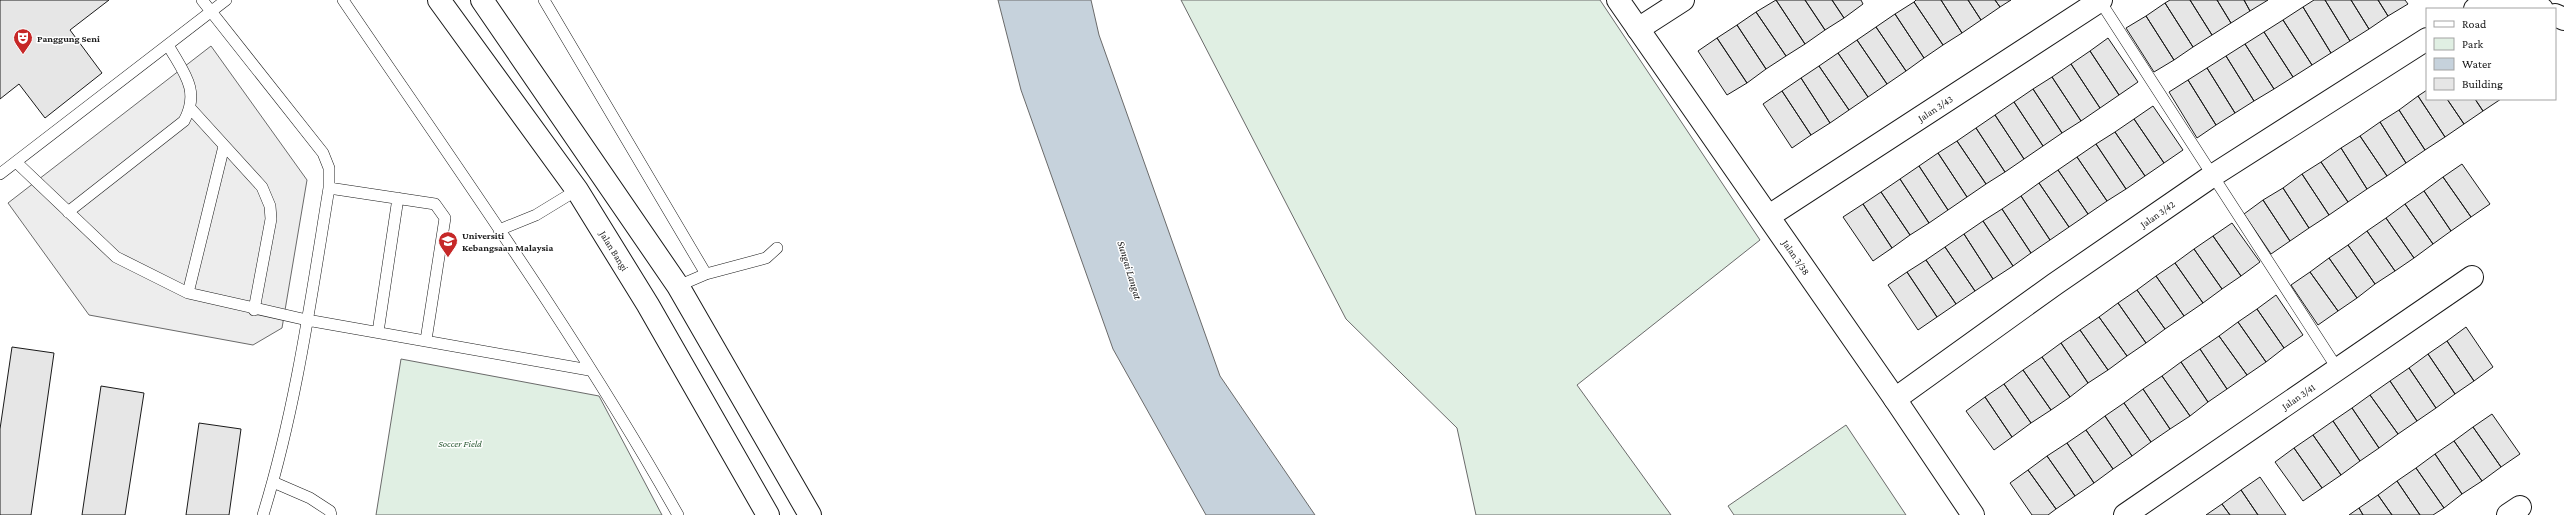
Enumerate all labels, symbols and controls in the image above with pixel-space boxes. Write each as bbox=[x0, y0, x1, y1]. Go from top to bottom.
legend bbox=[2426, 8, 2556, 100]
text: Road bbox=[2462, 17, 2487, 31]
theatre icon: Panggung Seni bbox=[12, 27, 34, 55]
place label: Panggung Seni bbox=[37, 33, 100, 44]
text: Park bbox=[2462, 37, 2484, 51]
text: Water bbox=[2462, 57, 2492, 71]
text: Building bbox=[2462, 77, 2503, 91]
street label: Jalan 3/43 bbox=[1915, 93, 1955, 124]
street label: Jalan 3/42 bbox=[2137, 198, 2177, 230]
street label: Jalan Bangi bbox=[597, 228, 631, 273]
school or university icon: Universiti Kebangsaan Malaysia bbox=[437, 230, 459, 258]
place label: Universiti Kebangsaan Malaysia bbox=[462, 230, 553, 253]
street label: Jalan 3/38 bbox=[1780, 237, 1812, 277]
water label: Sungai Langat bbox=[1114, 239, 1145, 302]
street label: Jalan 3/41 bbox=[2279, 381, 2317, 412]
park label: Soccer Field bbox=[438, 438, 482, 449]

